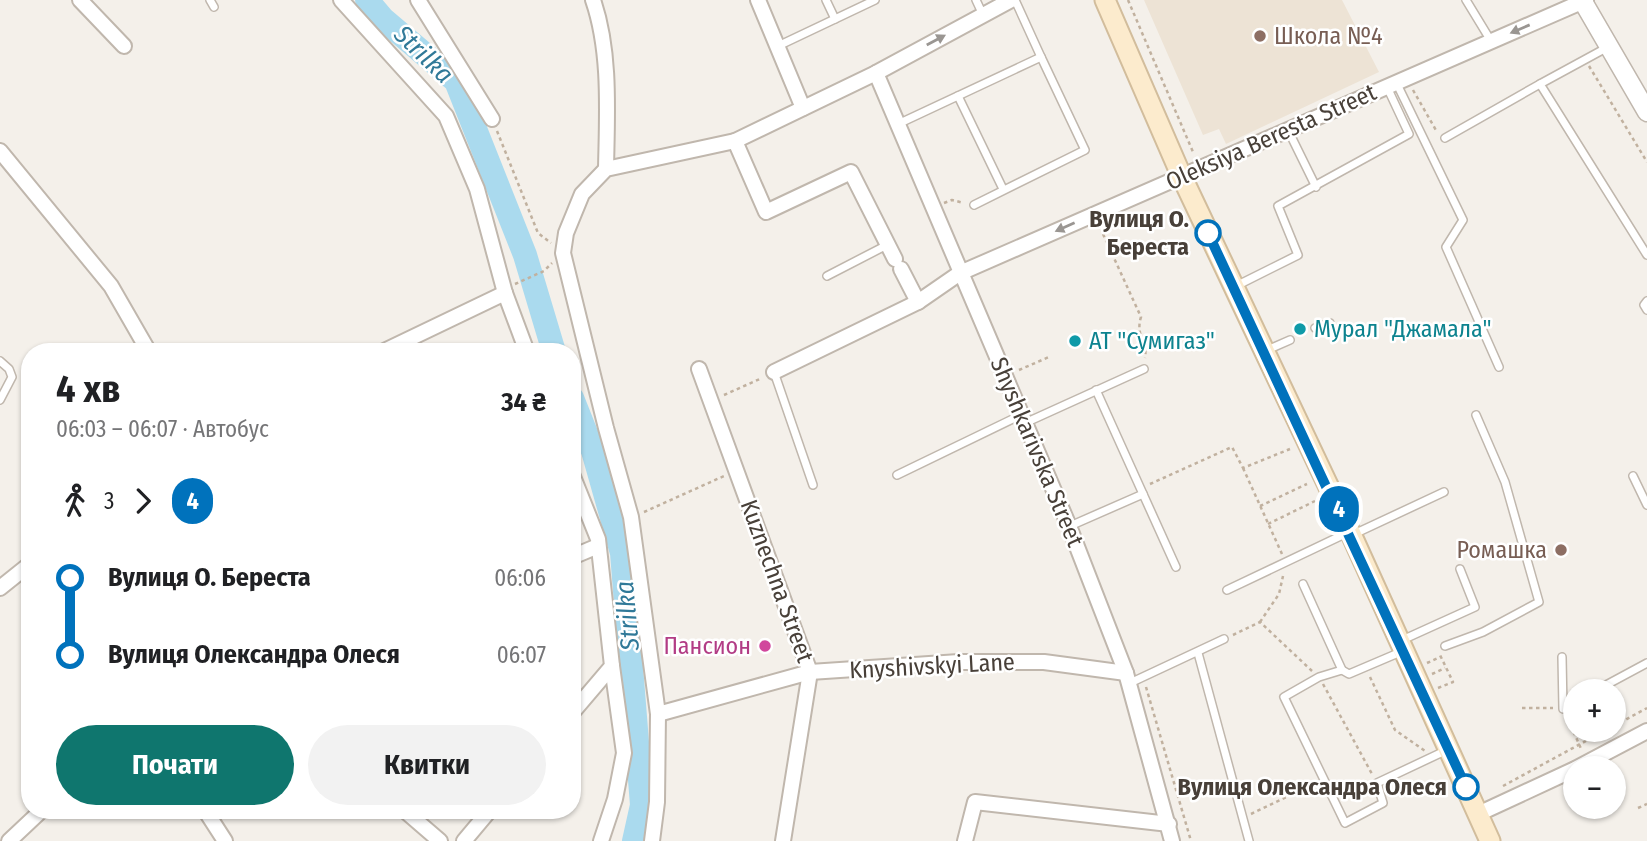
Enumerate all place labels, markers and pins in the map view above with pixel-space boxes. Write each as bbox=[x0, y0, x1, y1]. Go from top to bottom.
place label: Школа №4 bbox=[1274, 22, 1383, 50]
marker: Школа №4 bbox=[1252, 28, 1268, 44]
place label: Вулиця О. Береста bbox=[1089, 205, 1189, 261]
marker: Вулиця О. Береста bbox=[1195, 220, 1221, 246]
place label: Мурал "Джамала" bbox=[1314, 315, 1492, 343]
marker: Мурал "Джамала" bbox=[1292, 321, 1308, 337]
place label: АТ "Сумигаз" bbox=[1089, 327, 1215, 355]
marker: АТ "Сумигаз" bbox=[1067, 333, 1083, 349]
place label: Ромашка bbox=[1456, 536, 1547, 564]
marker: Ромашка bbox=[1553, 542, 1569, 558]
place label: Пансион bbox=[663, 632, 751, 660]
marker: Пансион bbox=[757, 638, 773, 654]
place label: Вулиця Олександра Олеся bbox=[1177, 773, 1447, 801]
marker: Вулиця Олександра Олеся bbox=[1453, 774, 1479, 800]

